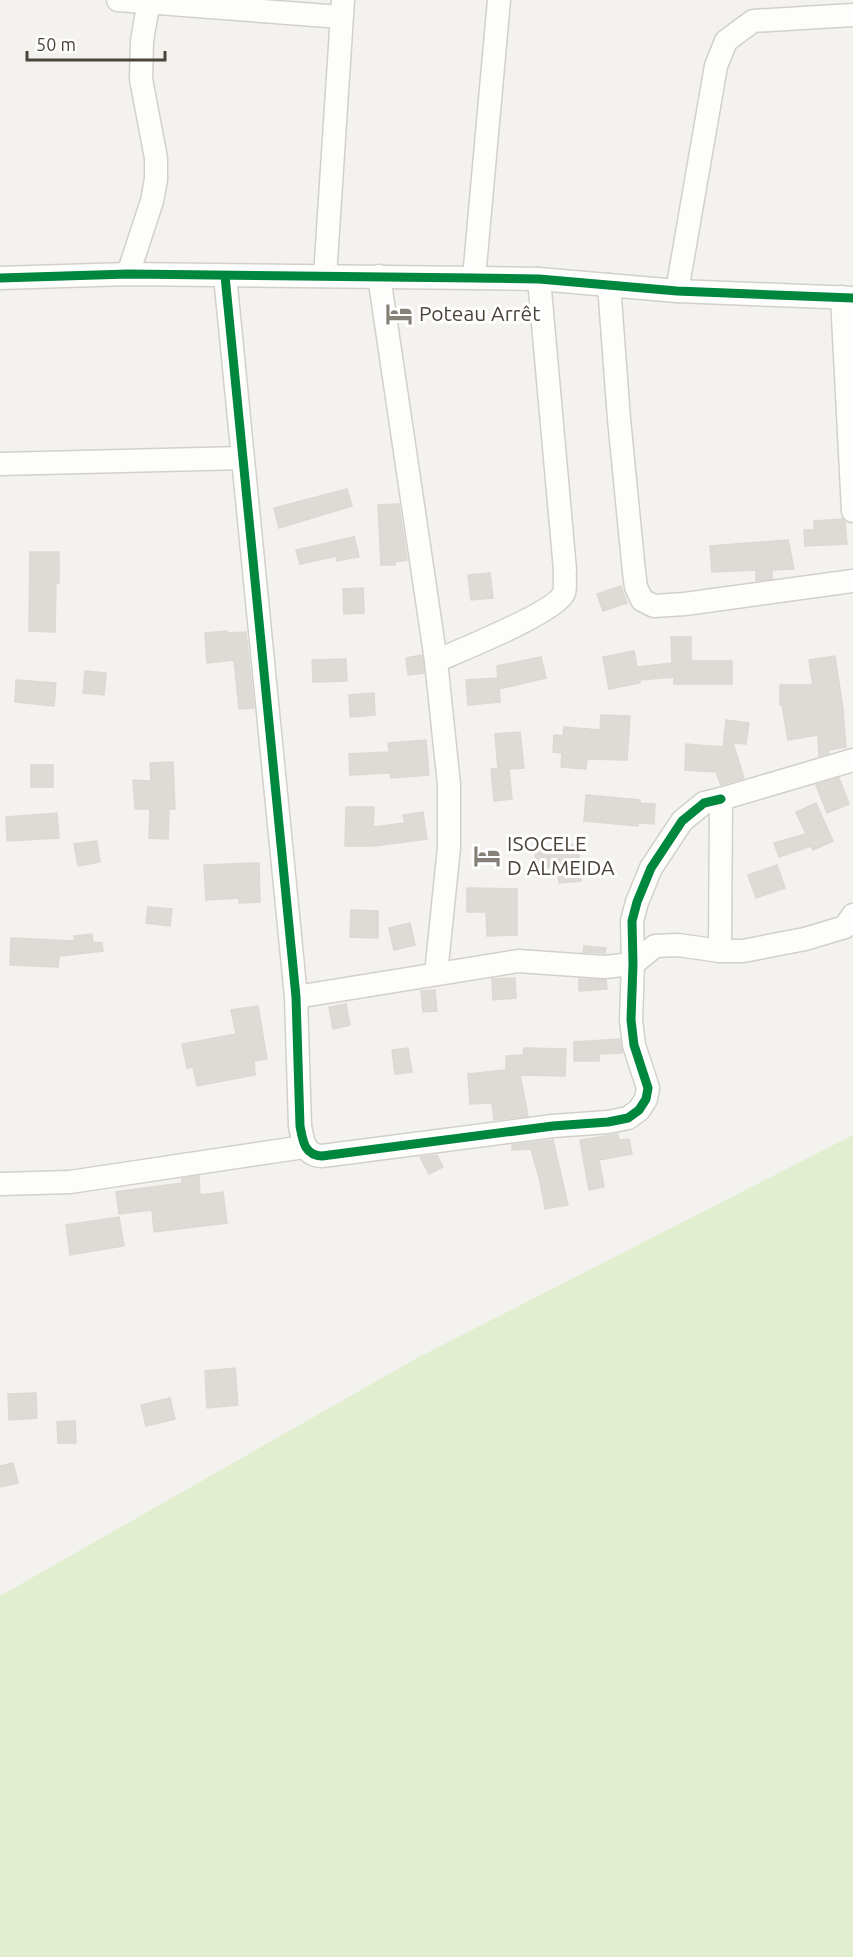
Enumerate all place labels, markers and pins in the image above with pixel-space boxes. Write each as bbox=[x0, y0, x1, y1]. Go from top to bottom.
hotel icon: Poteau Arrêt bbox=[384, 299, 414, 329]
place label: Poteau Arrêt bbox=[419, 301, 540, 325]
place label: ISOCELE D ALMEIDA bbox=[507, 831, 615, 879]
hotel icon: ISOCELE D ALMEIDA bbox=[472, 841, 502, 871]

